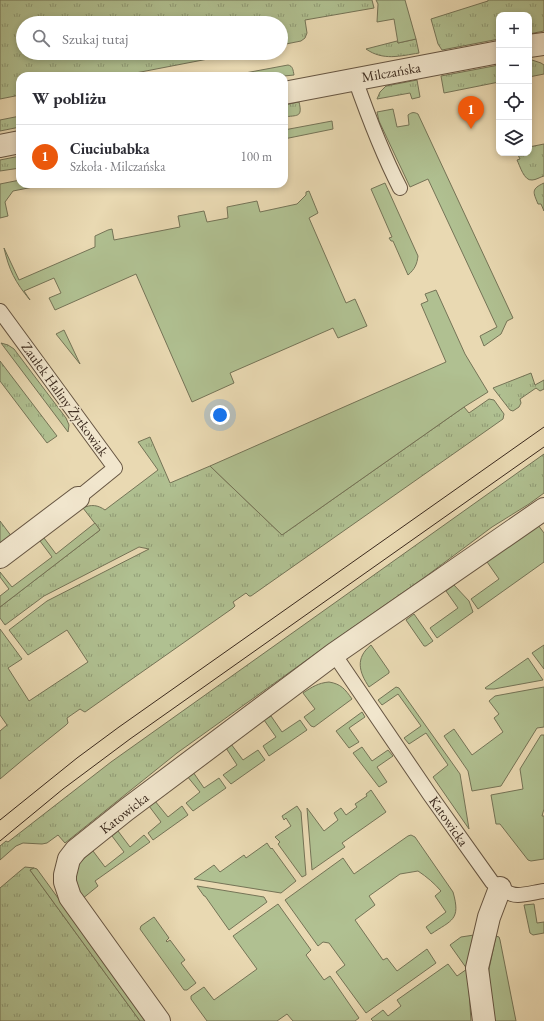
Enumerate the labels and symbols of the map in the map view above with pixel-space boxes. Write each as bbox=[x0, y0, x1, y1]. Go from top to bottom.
street label: Milczańska bbox=[360, 58, 422, 86]
pin: 1 bbox=[458, 96, 484, 129]
street label: Zaułek Haliny Żytkowiak bbox=[17, 338, 113, 460]
your location bbox=[210, 405, 230, 425]
street label: Katowicka bbox=[96, 788, 152, 838]
street label: Katowicka bbox=[425, 792, 473, 850]

